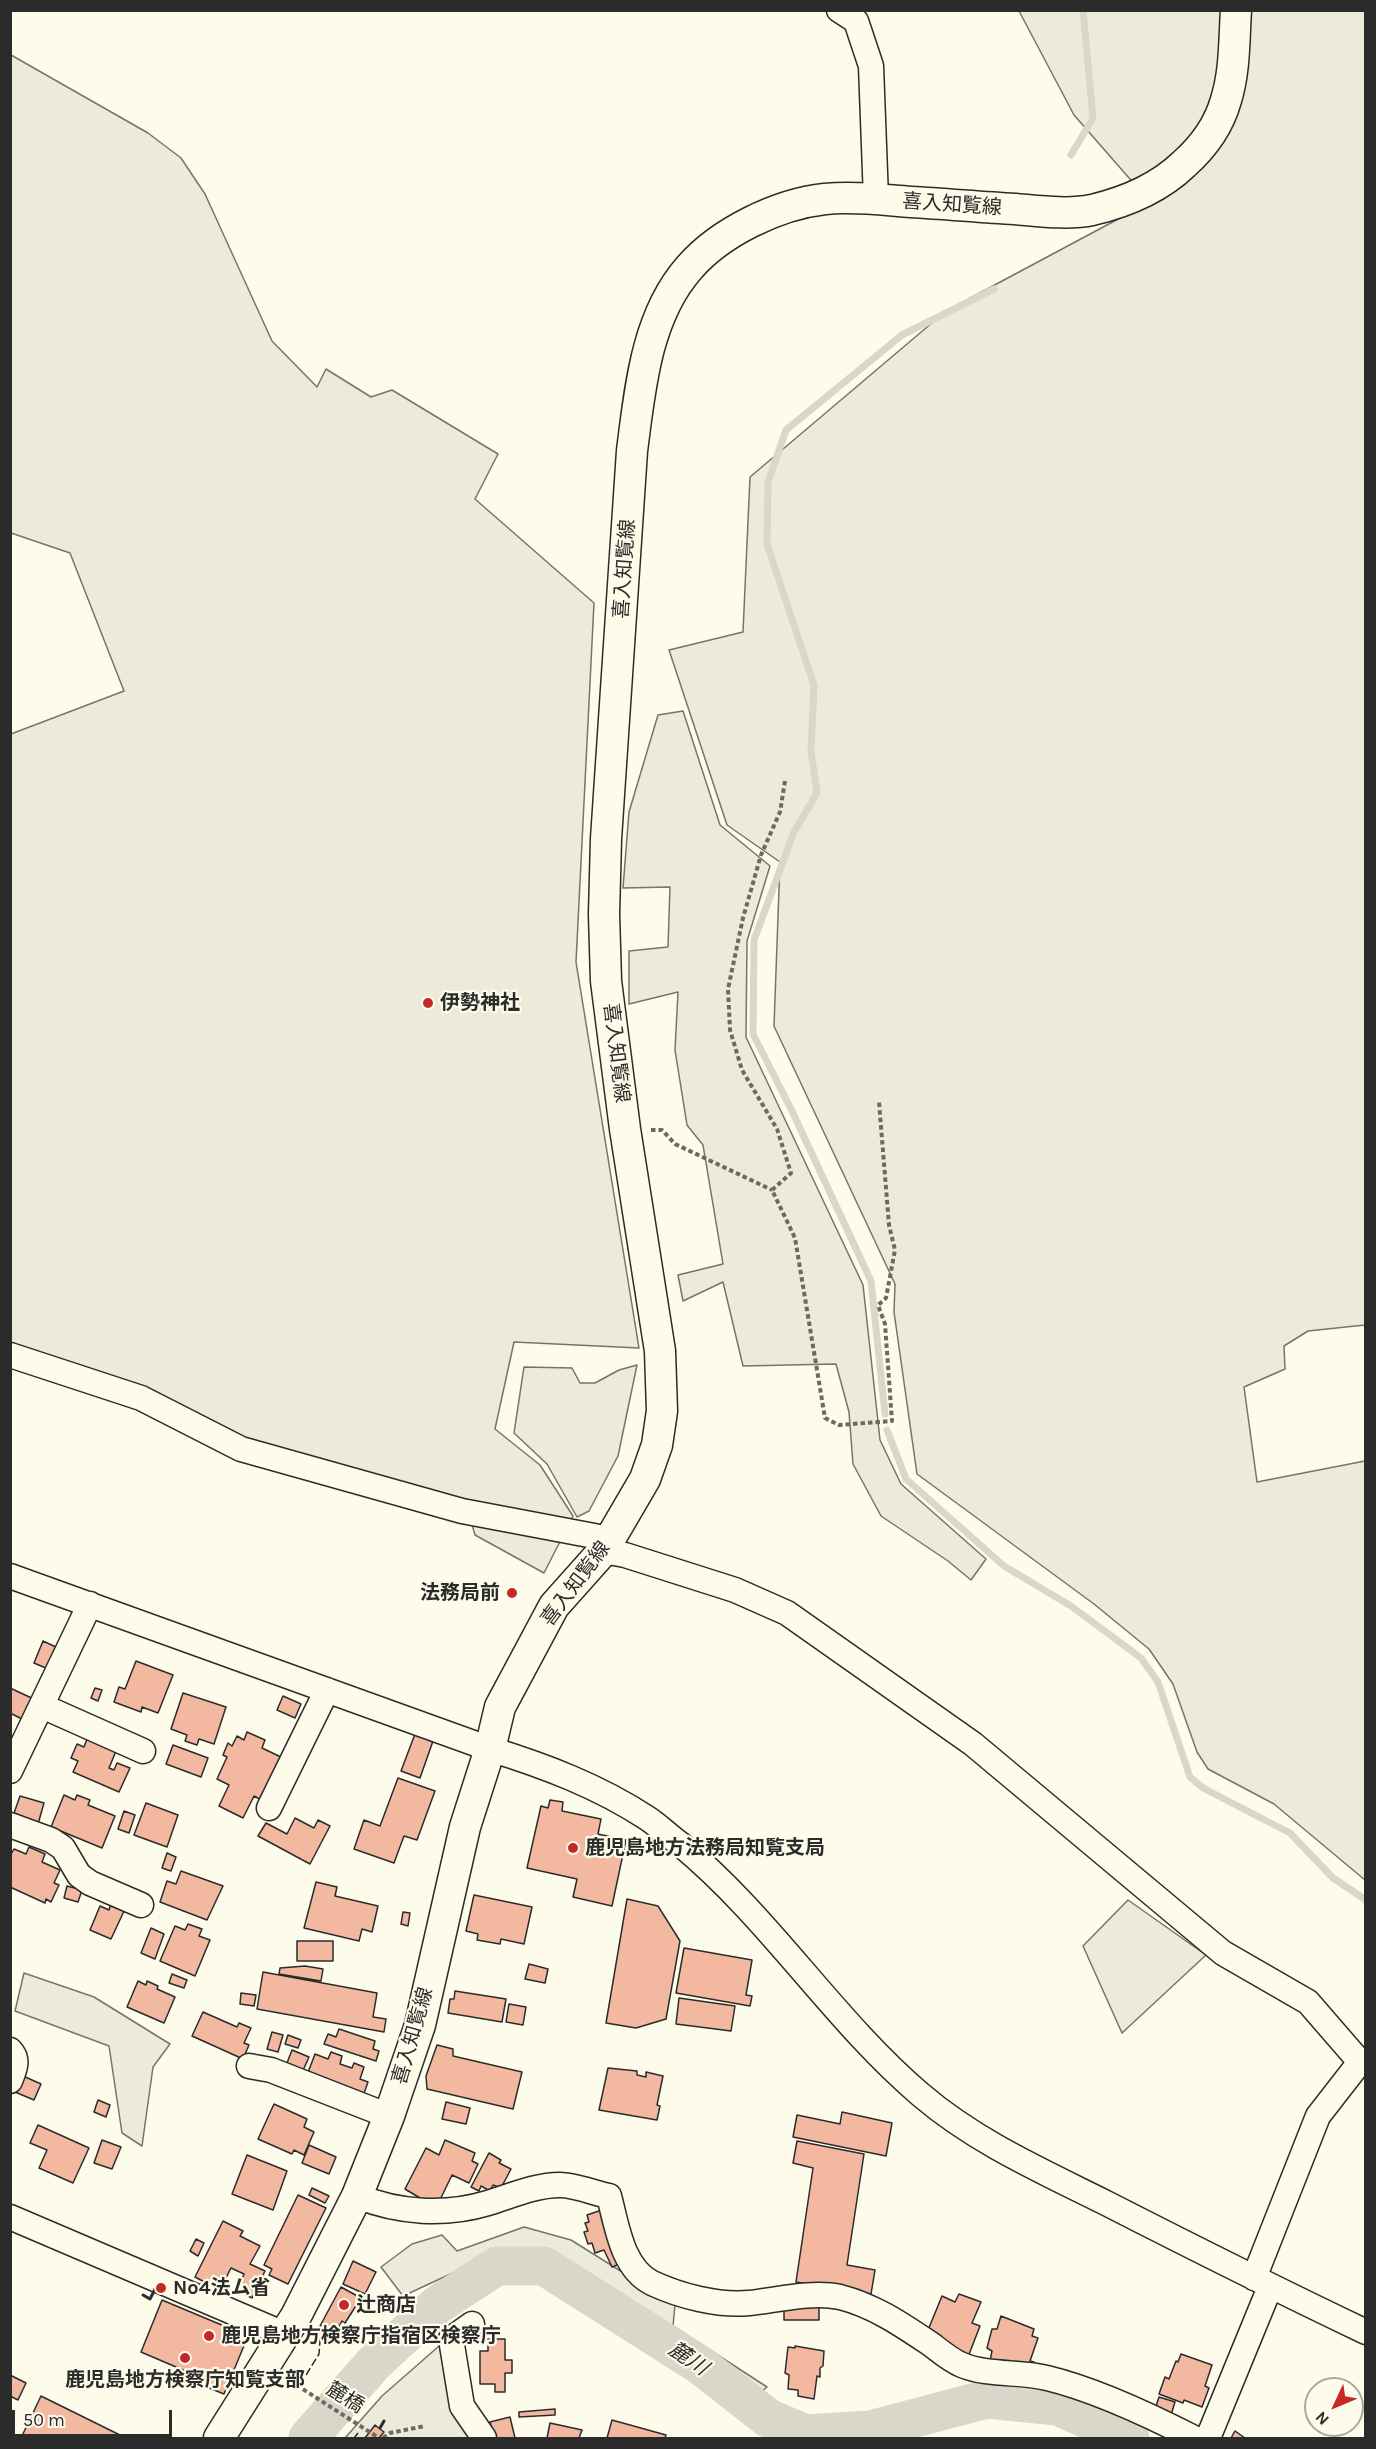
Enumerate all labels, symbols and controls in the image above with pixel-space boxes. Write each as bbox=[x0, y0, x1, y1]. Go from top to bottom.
street label: 喜入知覧線 bbox=[901, 190, 1003, 220]
street label: 喜入知覧線 bbox=[610, 518, 640, 620]
place label: 伊勢神社 bbox=[440, 991, 520, 1015]
marker: 伊勢神社 bbox=[421, 996, 435, 1010]
street label: 喜入知覧線 bbox=[598, 1002, 634, 1104]
street label: 喜入知覧線 bbox=[536, 1537, 616, 1631]
place label: 法務局前 bbox=[420, 1581, 500, 1605]
marker: 法務局前 bbox=[505, 1586, 519, 1600]
place label: 鹿児島地方法務局知覧支局 bbox=[585, 1836, 825, 1860]
marker: 鹿児島地方法務局知覧支局 bbox=[566, 1841, 580, 1855]
street label: 喜入知覧線 bbox=[388, 1985, 438, 2087]
place label: No4法ム省 bbox=[173, 2276, 271, 2300]
marker: No4法ム省 bbox=[154, 2281, 168, 2295]
place label: 辻商店 bbox=[356, 2293, 416, 2317]
marker: 辻商店 bbox=[337, 2298, 351, 2312]
place label: 鹿児島地方検察庁指宿区検察庁 bbox=[221, 2324, 501, 2348]
marker: 鹿児島地方検察庁指宿区検察庁 bbox=[202, 2329, 216, 2343]
water label: 麓川 bbox=[664, 2337, 712, 2381]
marker: 鹿児島地方検察庁知覧支部 bbox=[178, 2351, 192, 2365]
place label: 鹿児島地方検察庁知覧支部 bbox=[65, 2368, 305, 2392]
street label: 麓橋 bbox=[322, 2377, 368, 2419]
north arrow bbox=[1304, 2377, 1364, 2437]
scale bar bbox=[15, 2398, 176, 2436]
text: N bbox=[1311, 2408, 1333, 2429]
text: 50 m bbox=[23, 2409, 65, 2431]

